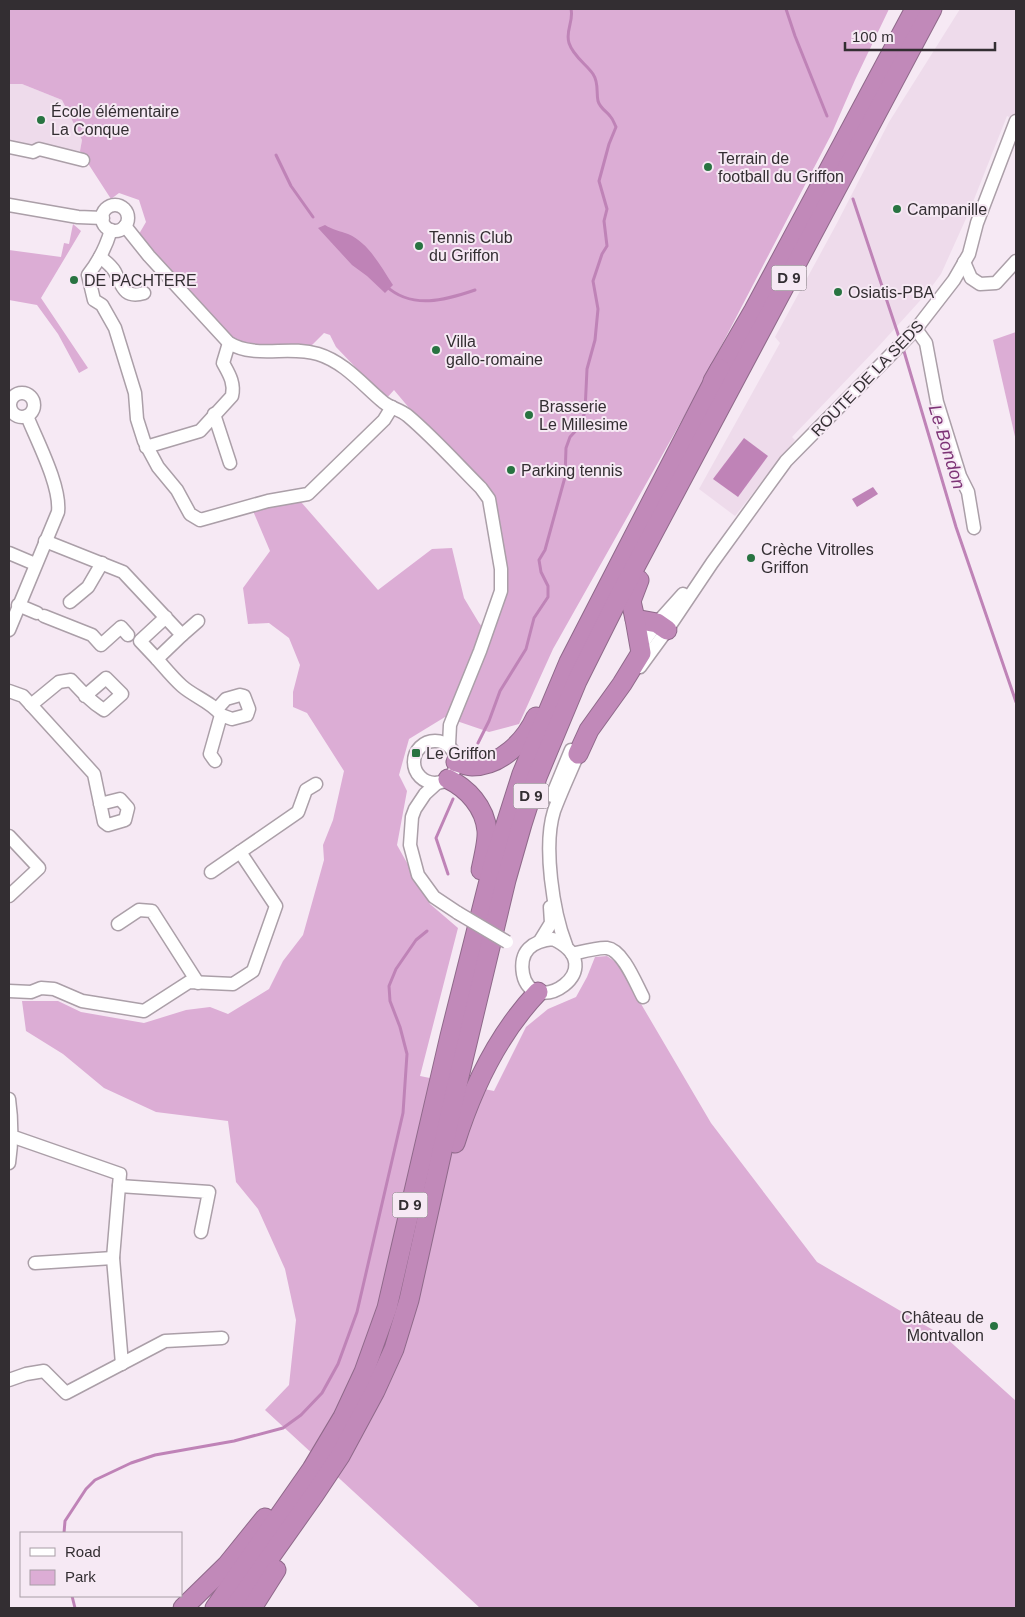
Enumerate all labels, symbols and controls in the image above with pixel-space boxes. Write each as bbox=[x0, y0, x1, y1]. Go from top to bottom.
scale bar bbox=[845, 20, 995, 52]
text: 100 m bbox=[852, 28, 894, 45]
place label: École élémentaire La Conque bbox=[51, 102, 179, 138]
marker: École élémentaire La Conque bbox=[35, 114, 47, 126]
place label: Terrain de football du Griffon bbox=[718, 150, 844, 185]
marker: Terrain de football du Griffon bbox=[702, 161, 714, 173]
place label: Campanille bbox=[907, 201, 987, 218]
marker: Campanille bbox=[891, 203, 903, 215]
place label: Tennis Club du Griffon bbox=[429, 229, 513, 264]
marker: Tennis Club du Griffon bbox=[413, 240, 425, 252]
road number: D 9 bbox=[772, 266, 806, 290]
place label: DE PACHTERE bbox=[84, 272, 197, 289]
marker: DE PACHTERE bbox=[68, 274, 80, 286]
place label: Osiatis-PBA bbox=[848, 284, 935, 301]
marker: Osiatis-PBA bbox=[832, 286, 844, 298]
street label: ROUTE DE LA SEDS bbox=[808, 317, 927, 440]
place label: Villa gallo-romaine bbox=[446, 333, 543, 368]
marker: Villa gallo-romaine bbox=[430, 344, 442, 356]
place label: Brasserie Le Millesime bbox=[539, 398, 628, 433]
water label: Le Bondon bbox=[925, 402, 969, 492]
marker: Brasserie Le Millesime bbox=[523, 409, 535, 421]
place label: Parking tennis bbox=[521, 462, 622, 479]
marker: Parking tennis bbox=[505, 464, 517, 476]
place label: Crèche Vitrolles Griffon bbox=[761, 541, 874, 576]
marker: Crèche Vitrolles Griffon bbox=[745, 552, 757, 564]
place label: Le Griffon bbox=[426, 745, 496, 762]
marker: Le Griffon bbox=[410, 747, 422, 759]
road number: D 9 bbox=[514, 784, 548, 808]
road number: D 9 bbox=[392, 1192, 428, 1218]
place label: Château de Montvallon bbox=[901, 1309, 984, 1344]
marker: Château de Montvallon bbox=[988, 1320, 1000, 1332]
legend bbox=[20, 1532, 182, 1597]
text: Road bbox=[65, 1543, 101, 1560]
text: Park bbox=[65, 1568, 96, 1585]

